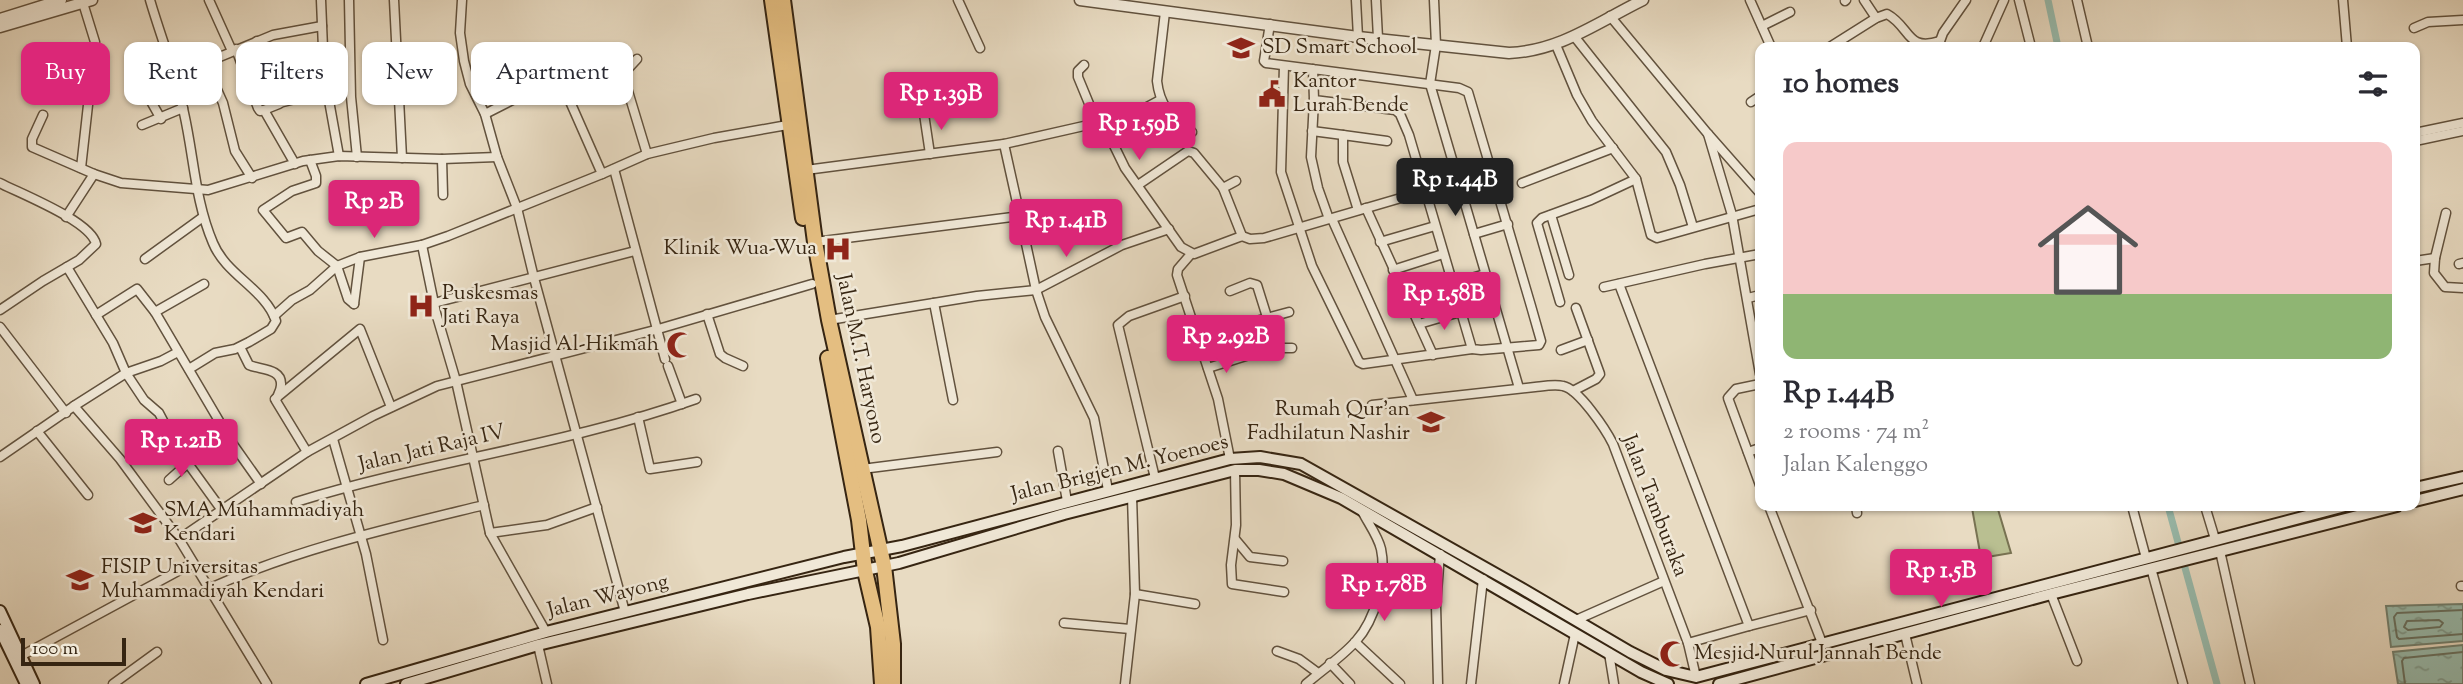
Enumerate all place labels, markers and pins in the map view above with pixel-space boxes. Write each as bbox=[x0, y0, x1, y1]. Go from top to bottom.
school or university icon: SD Smart School bbox=[1226, 33, 1256, 63]
place label: SD Smart School bbox=[1262, 33, 1417, 63]
place label: Kantor Lurah Bende bbox=[1293, 67, 1409, 121]
pin: Rp 1.39B bbox=[869, 72, 1013, 132]
public building icon: Kantor Lurah Bende bbox=[1257, 79, 1287, 109]
pin: Rp 1.59B bbox=[1067, 102, 1211, 162]
pin: Rp 1.44B bbox=[1383, 158, 1527, 218]
pin: Rp 2B bbox=[325, 180, 423, 240]
pin: Rp 1.41B bbox=[994, 200, 1138, 259]
place label: Klinik Wua-Wua bbox=[664, 234, 817, 264]
hospital icon: Klinik Wua-Wua bbox=[823, 234, 853, 264]
pin: Rp 1.58B bbox=[1372, 272, 1516, 332]
place label: Puskesmas Jati Raya bbox=[441, 279, 538, 333]
hospital icon: Puskesmas Jati Raya bbox=[406, 291, 436, 321]
pin: Rp 2.92B bbox=[1154, 316, 1298, 375]
place label: Masjid Al-Hikmah bbox=[490, 330, 659, 360]
mosque icon: Masjid Al-Hikmah bbox=[665, 330, 695, 360]
place label: Rumah Qur'an Fadhilatun Nashir bbox=[1247, 395, 1410, 449]
school or university icon: Rumah Qur'an Fadhilatun Nashir bbox=[1416, 407, 1446, 437]
pin: Rp 1.21B bbox=[109, 420, 253, 479]
place label: SMA Muhammadiyah Kendari bbox=[164, 496, 364, 550]
school or university icon: SMA Muhammadiyah Kendari bbox=[128, 508, 158, 538]
pin: Rp 1.5B bbox=[1876, 550, 2006, 609]
place label: FISIP Universitas Muhammadiyah Kendari bbox=[101, 553, 324, 607]
pin: Rp 1.78B bbox=[1312, 564, 1456, 623]
school or university icon: FISIP Universitas Muhammadiyah Kendari bbox=[65, 565, 95, 595]
mosque icon: Mesjid Nurul Jannah Bende bbox=[1658, 639, 1688, 669]
place label: Mesjid Nurul Jannah Bende bbox=[1694, 639, 1942, 669]

